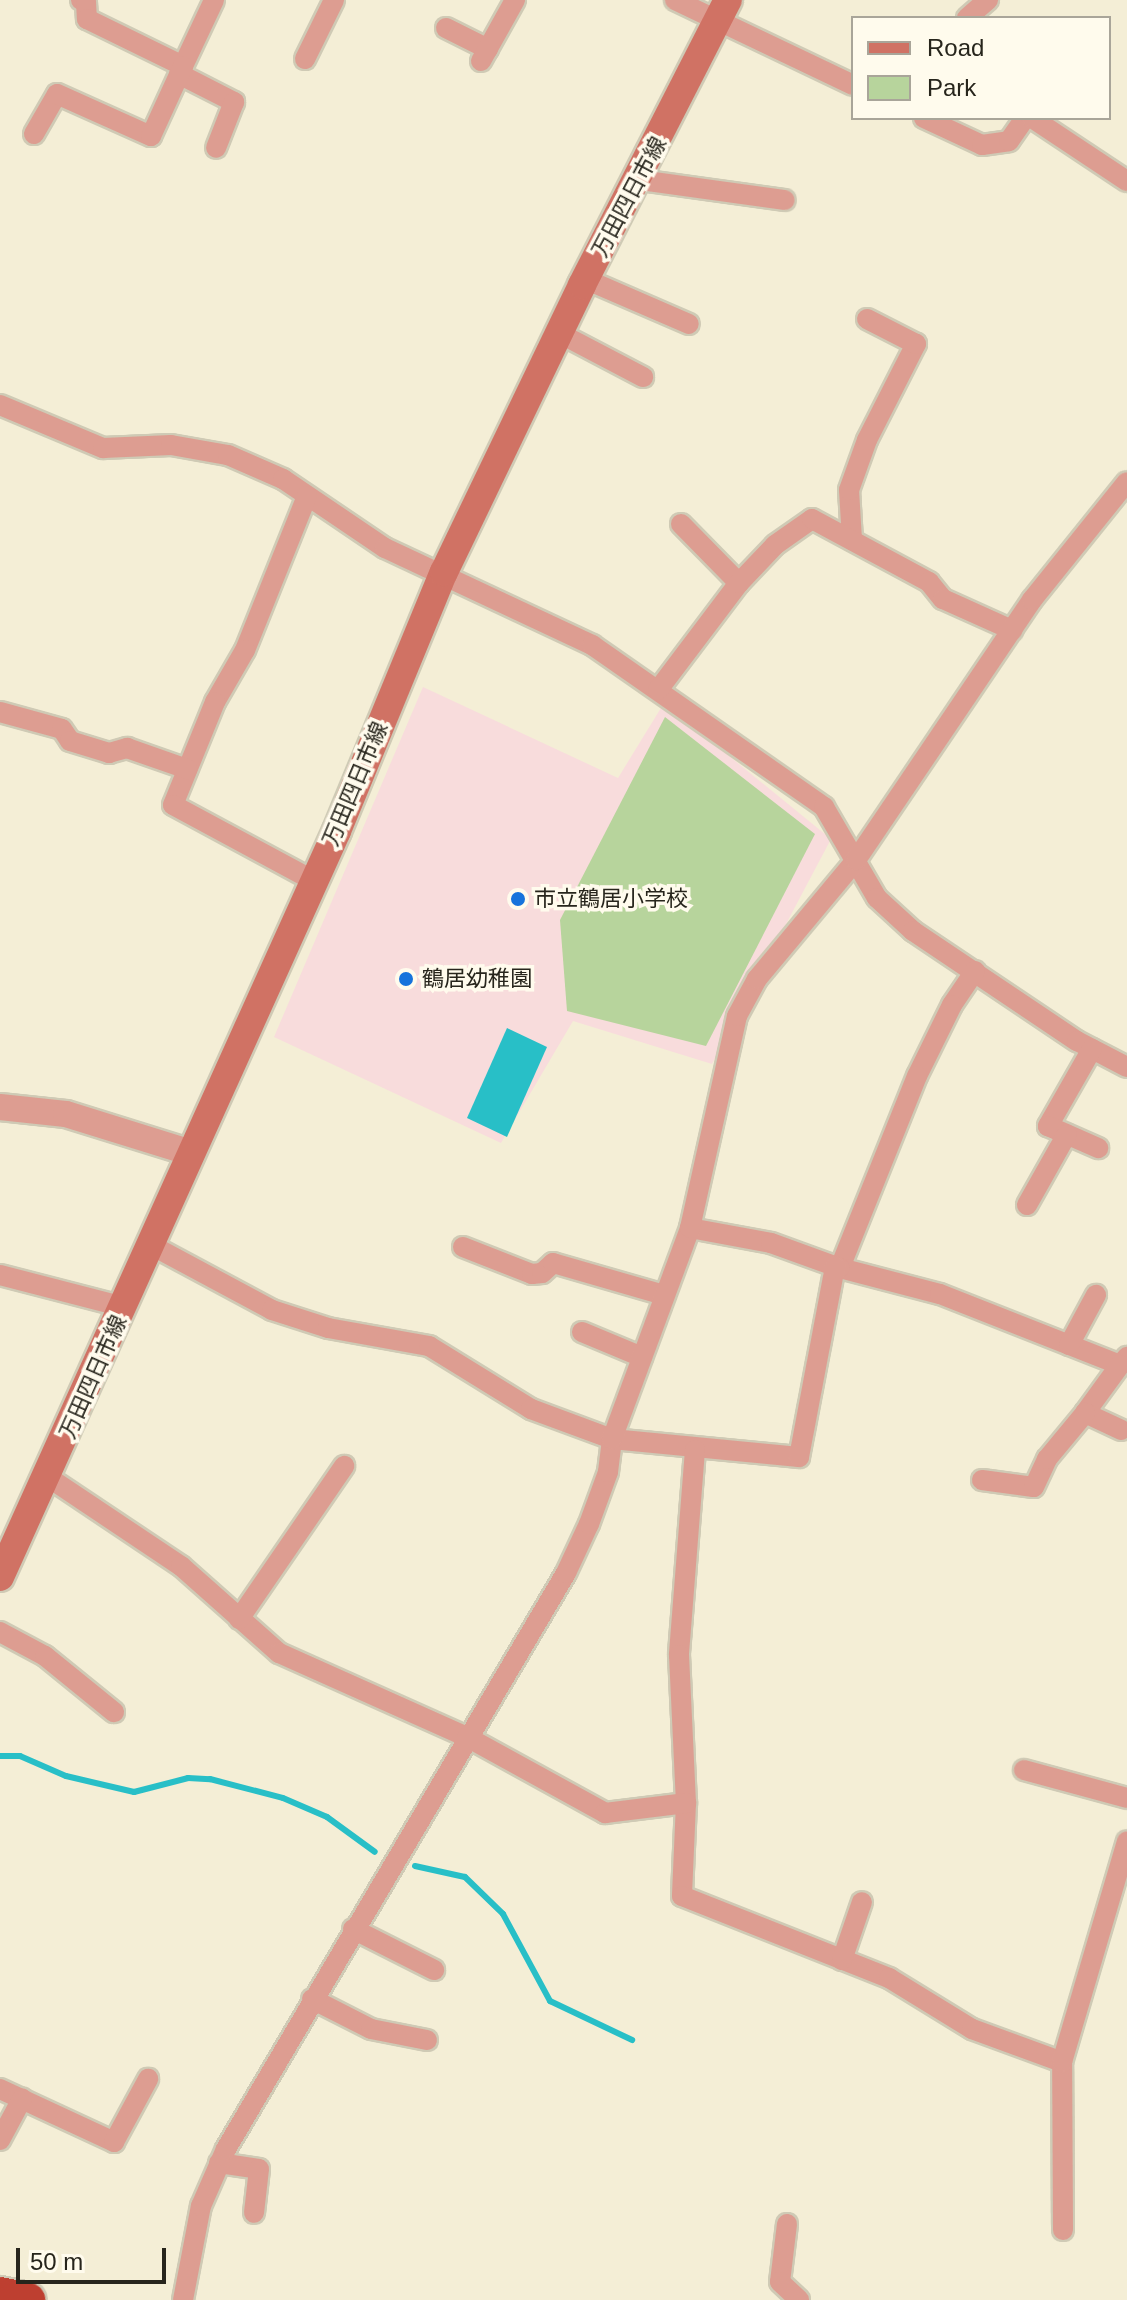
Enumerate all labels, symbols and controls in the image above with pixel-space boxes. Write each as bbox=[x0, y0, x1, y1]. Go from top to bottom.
legend bbox=[851, 16, 1111, 120]
text: Road bbox=[927, 34, 984, 61]
text: Park bbox=[927, 74, 976, 101]
street label: 万田四日市線 bbox=[586, 133, 672, 261]
street label: 万田四日市線 bbox=[317, 718, 393, 850]
place label: 市立鶴居小学校 bbox=[534, 886, 688, 912]
marker: 市立鶴居小学校 bbox=[509, 890, 527, 908]
place label: 鶴居幼稚園 bbox=[422, 966, 532, 992]
marker: 鶴居幼稚園 bbox=[397, 970, 415, 988]
street label: 万田四日市線 bbox=[54, 1311, 132, 1443]
scale bar bbox=[20, 2232, 170, 2282]
text: 50 m bbox=[30, 2248, 83, 2275]

